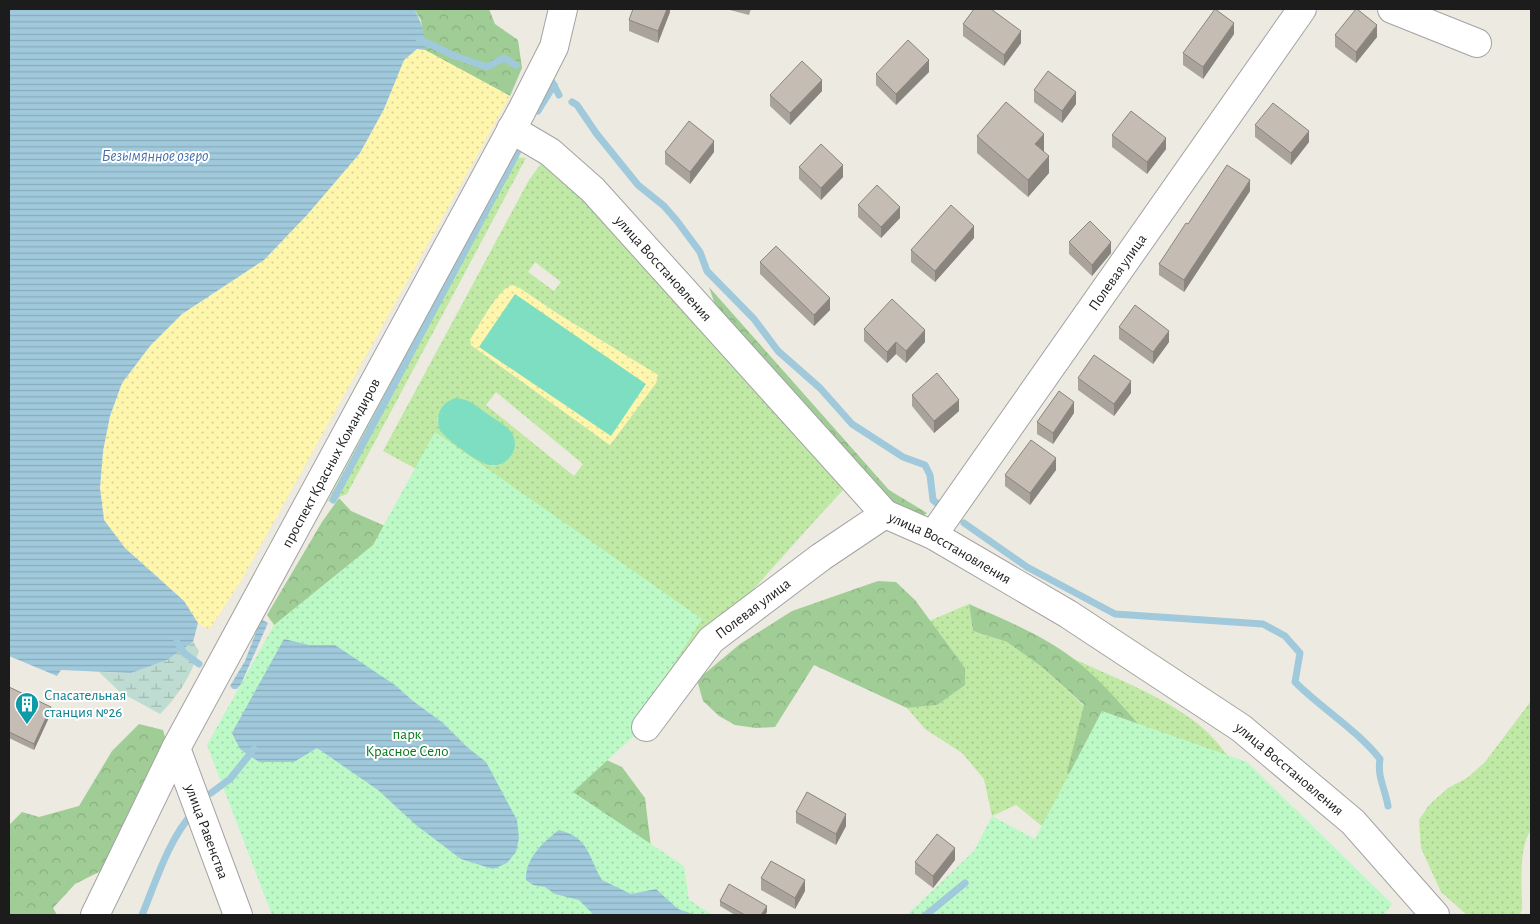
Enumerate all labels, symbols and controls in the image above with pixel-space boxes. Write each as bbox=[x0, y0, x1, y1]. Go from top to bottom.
water label: Безымянное озеро bbox=[101, 148, 209, 165]
street label: улица Восстановления bbox=[611, 212, 715, 324]
street label: Полевая улица bbox=[1086, 231, 1150, 313]
street label: проспект Красных Командиров bbox=[279, 376, 383, 550]
street label: улица Восстановления bbox=[885, 509, 1013, 587]
street label: Полевая улица bbox=[713, 576, 794, 642]
place label: Спасательная станция №26 bbox=[44, 688, 126, 720]
building icon: Спасательная станция №26 bbox=[14, 691, 40, 725]
street label: улица Восстановления bbox=[1231, 719, 1346, 819]
park label: парк Красное Село bbox=[366, 727, 448, 759]
street label: улица Равенства bbox=[182, 781, 231, 881]

